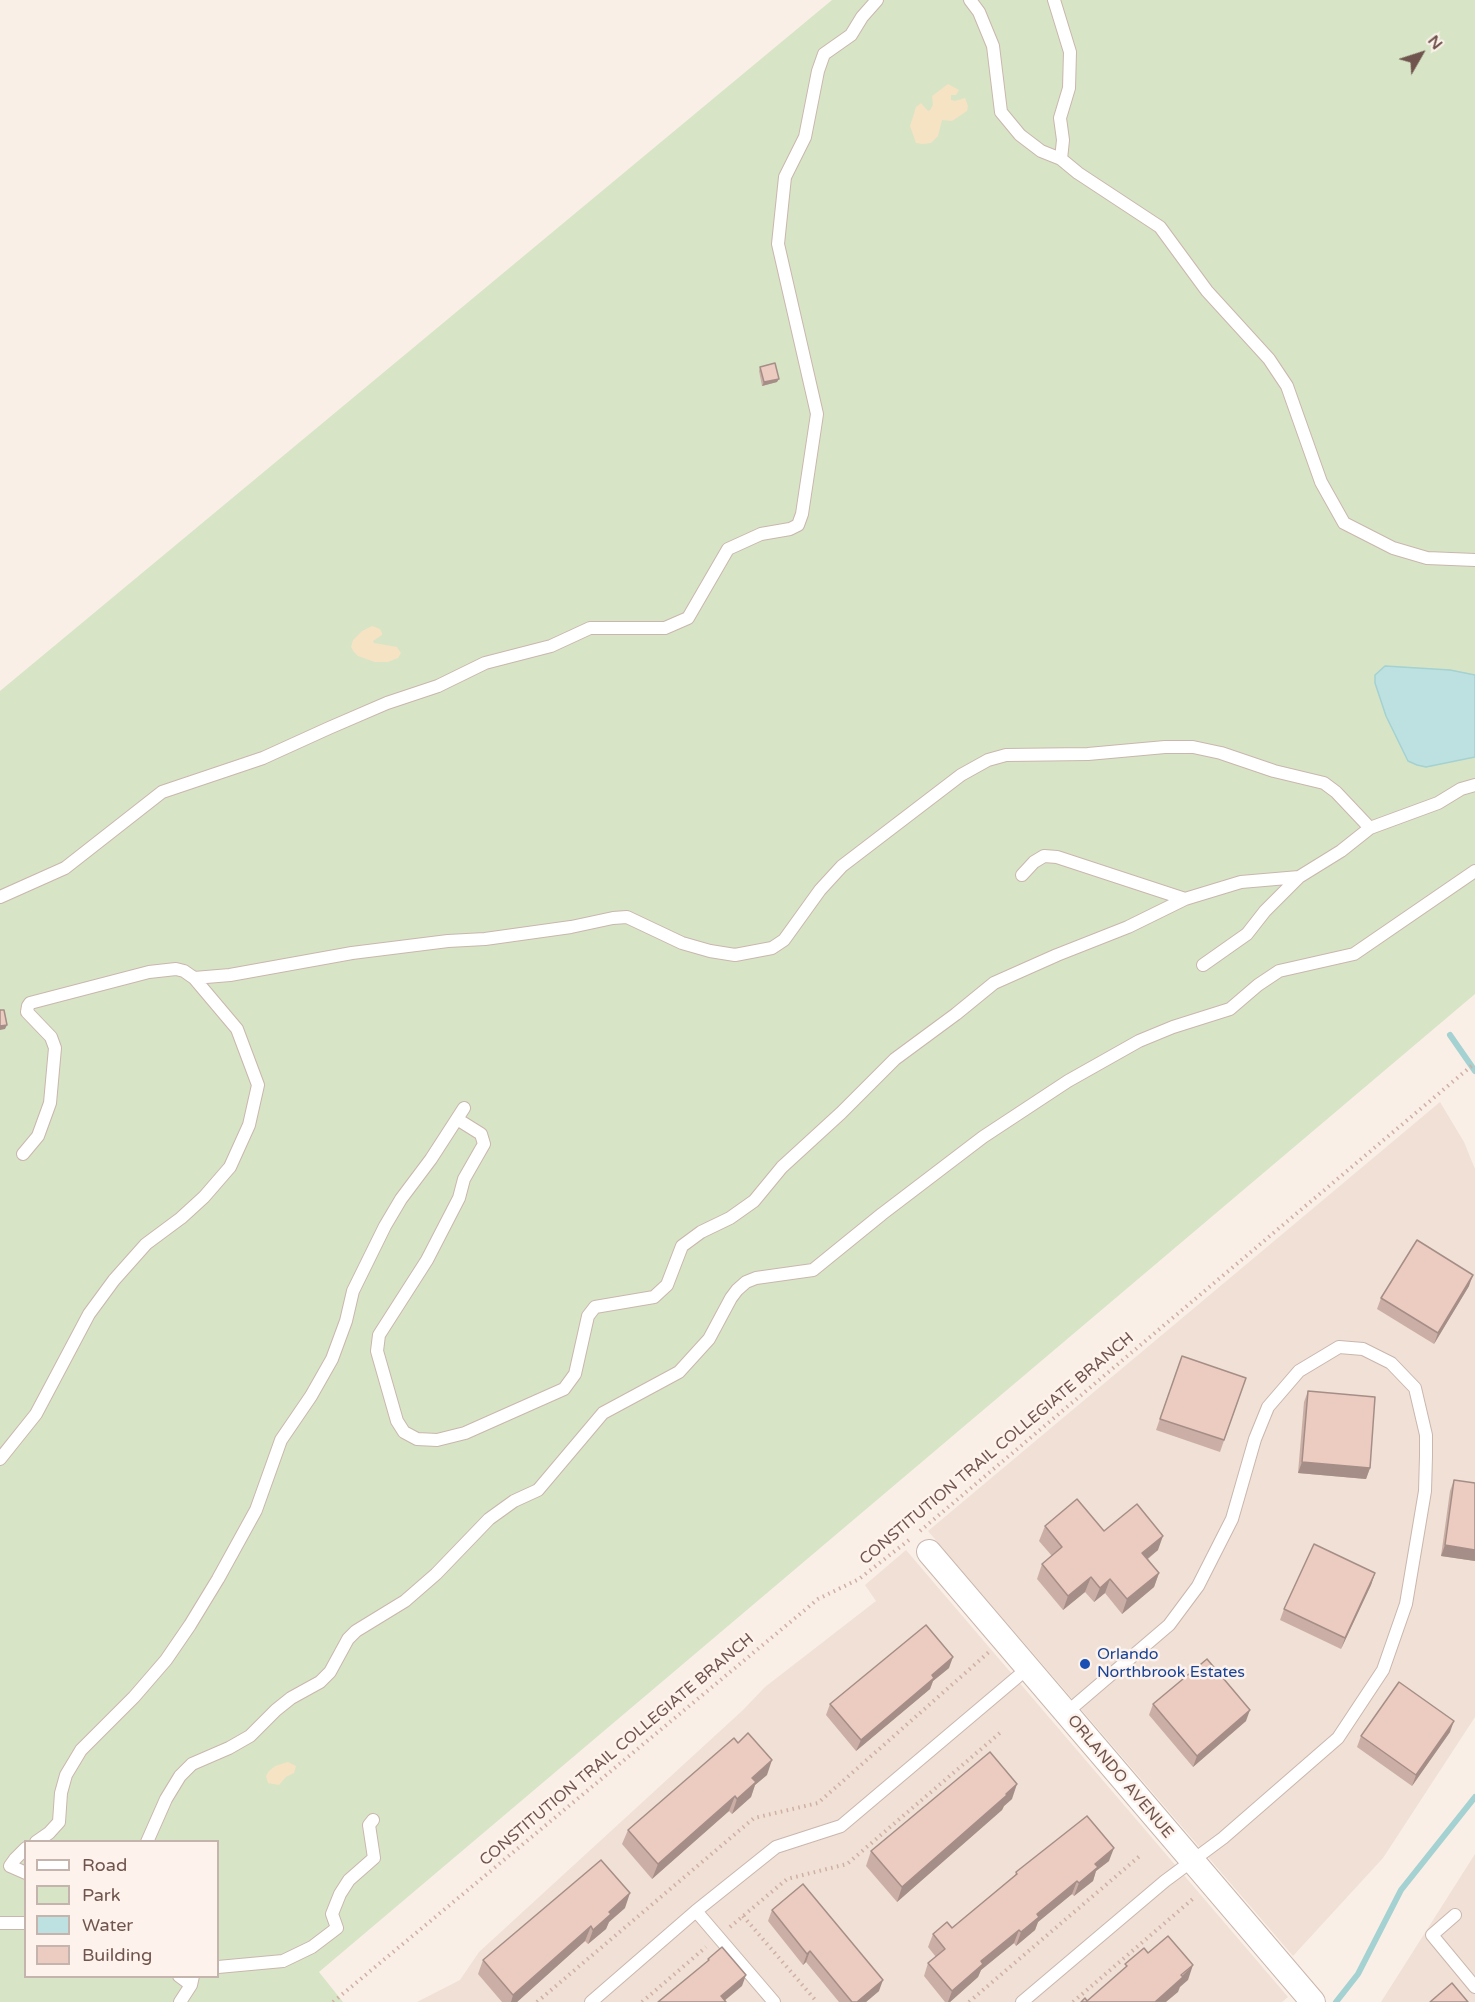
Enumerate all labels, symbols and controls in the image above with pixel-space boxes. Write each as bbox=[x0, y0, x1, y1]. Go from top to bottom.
north arrow bbox=[1391, 24, 1451, 84]
text: N bbox=[1423, 31, 1447, 54]
street label: CONSTITUTION TRAIL COLLEGIATE BRANCH bbox=[856, 1329, 1138, 1569]
street label: CONSTITUTION TRAIL COLLEGIATE BRANCH bbox=[476, 1630, 758, 1870]
place label: Orlando Northbrook Estates bbox=[1097, 1645, 1245, 1683]
marker: Orlando Northbrook Estates bbox=[1078, 1657, 1092, 1671]
street label: ORLANDO AVENUE bbox=[1063, 1711, 1177, 1843]
legend bbox=[24, 1840, 219, 1978]
text: Road bbox=[82, 1854, 127, 1876]
text: Park bbox=[82, 1884, 120, 1906]
text: Water bbox=[82, 1914, 133, 1936]
text: Building bbox=[82, 1944, 152, 1966]

